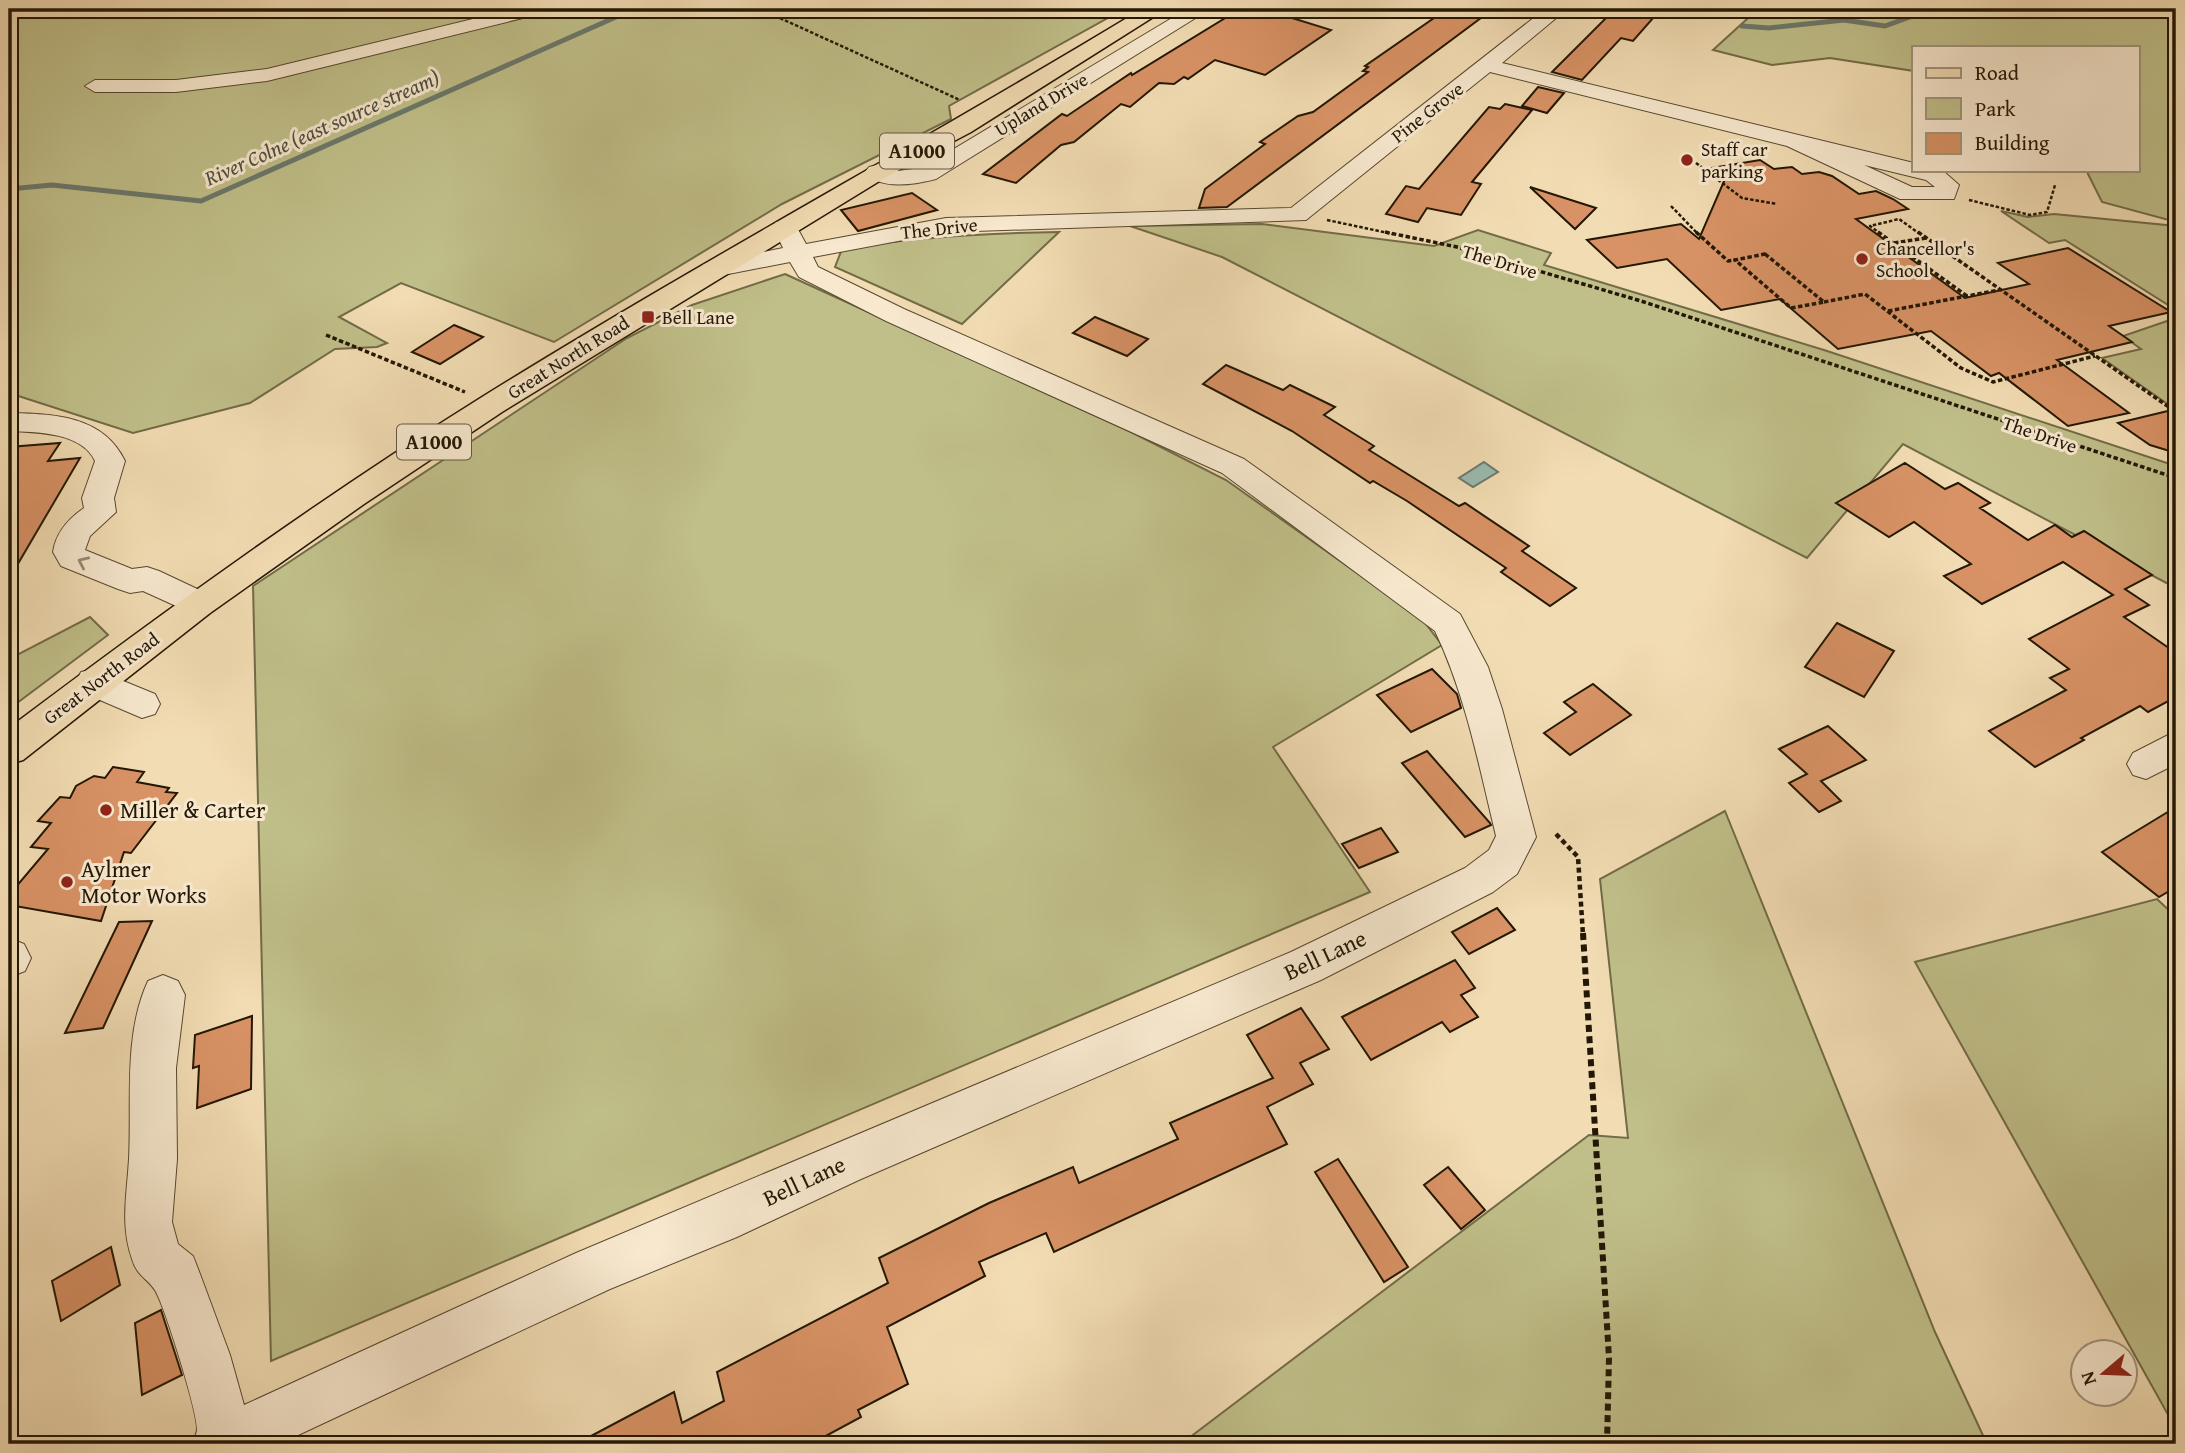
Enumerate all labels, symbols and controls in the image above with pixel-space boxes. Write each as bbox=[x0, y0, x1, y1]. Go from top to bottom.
legend bbox=[1912, 46, 2140, 172]
text: Road bbox=[1975, 57, 2020, 88]
water label: River Colne (east source stream) bbox=[198, 62, 444, 194]
street label: Upland Drive bbox=[989, 65, 1093, 143]
street label: Pine Grove bbox=[1385, 75, 1469, 149]
text: Park bbox=[1975, 93, 2016, 124]
text: Building bbox=[1975, 127, 2050, 158]
road number: A1000 bbox=[880, 134, 954, 168]
place label: Staff car parking bbox=[1701, 135, 1768, 185]
marker: Staff car parking bbox=[1679, 152, 1695, 168]
street label: The Drive bbox=[899, 210, 979, 246]
place label: Chancellor's School bbox=[1876, 234, 1975, 284]
street label: The Drive bbox=[1459, 236, 1541, 286]
marker: Chancellor's School bbox=[1854, 251, 1870, 267]
place label: Bell Lane bbox=[662, 303, 734, 331]
street label: Great North Road bbox=[502, 308, 635, 406]
marker: Bell Lane bbox=[640, 309, 656, 325]
street label: The Drive bbox=[1999, 408, 2081, 460]
road number: A1000 bbox=[397, 424, 471, 460]
one-way arrow bbox=[78, 556, 90, 570]
street label: Great North Road bbox=[37, 625, 166, 731]
place label: Miller & Carter bbox=[120, 793, 266, 826]
marker: Miller & Carter bbox=[98, 802, 114, 818]
place label: Aylmer Motor Works bbox=[81, 852, 207, 911]
marker: Aylmer Motor Works bbox=[59, 874, 75, 890]
street label: Bell Lane bbox=[1278, 921, 1371, 988]
street label: Bell Lane bbox=[757, 1147, 850, 1214]
north arrow bbox=[2070, 1338, 2140, 1408]
text: N bbox=[2073, 1368, 2103, 1389]

